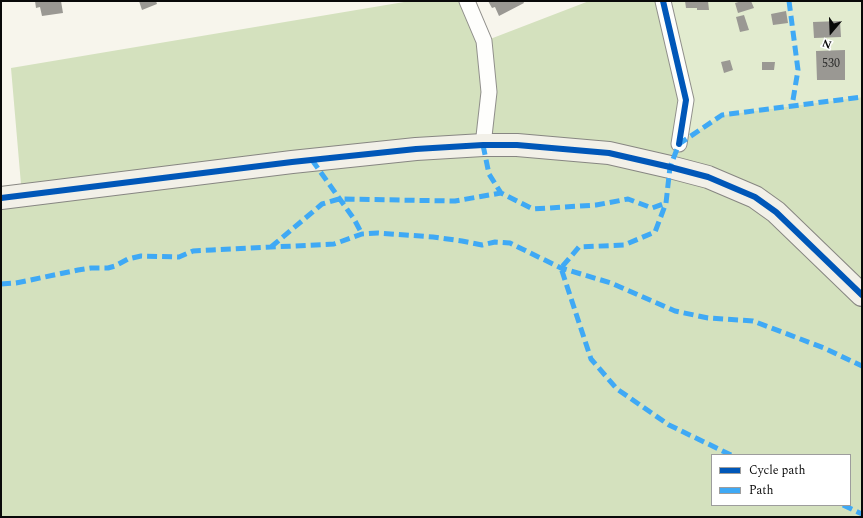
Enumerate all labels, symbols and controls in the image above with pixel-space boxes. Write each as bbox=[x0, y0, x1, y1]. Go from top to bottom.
north arrow bbox=[811, 12, 851, 52]
text: N bbox=[820, 34, 834, 53]
house number: 530 bbox=[822, 58, 840, 72]
legend bbox=[711, 454, 851, 506]
text: Cycle path bbox=[749, 461, 806, 480]
text: Path bbox=[749, 481, 774, 500]

